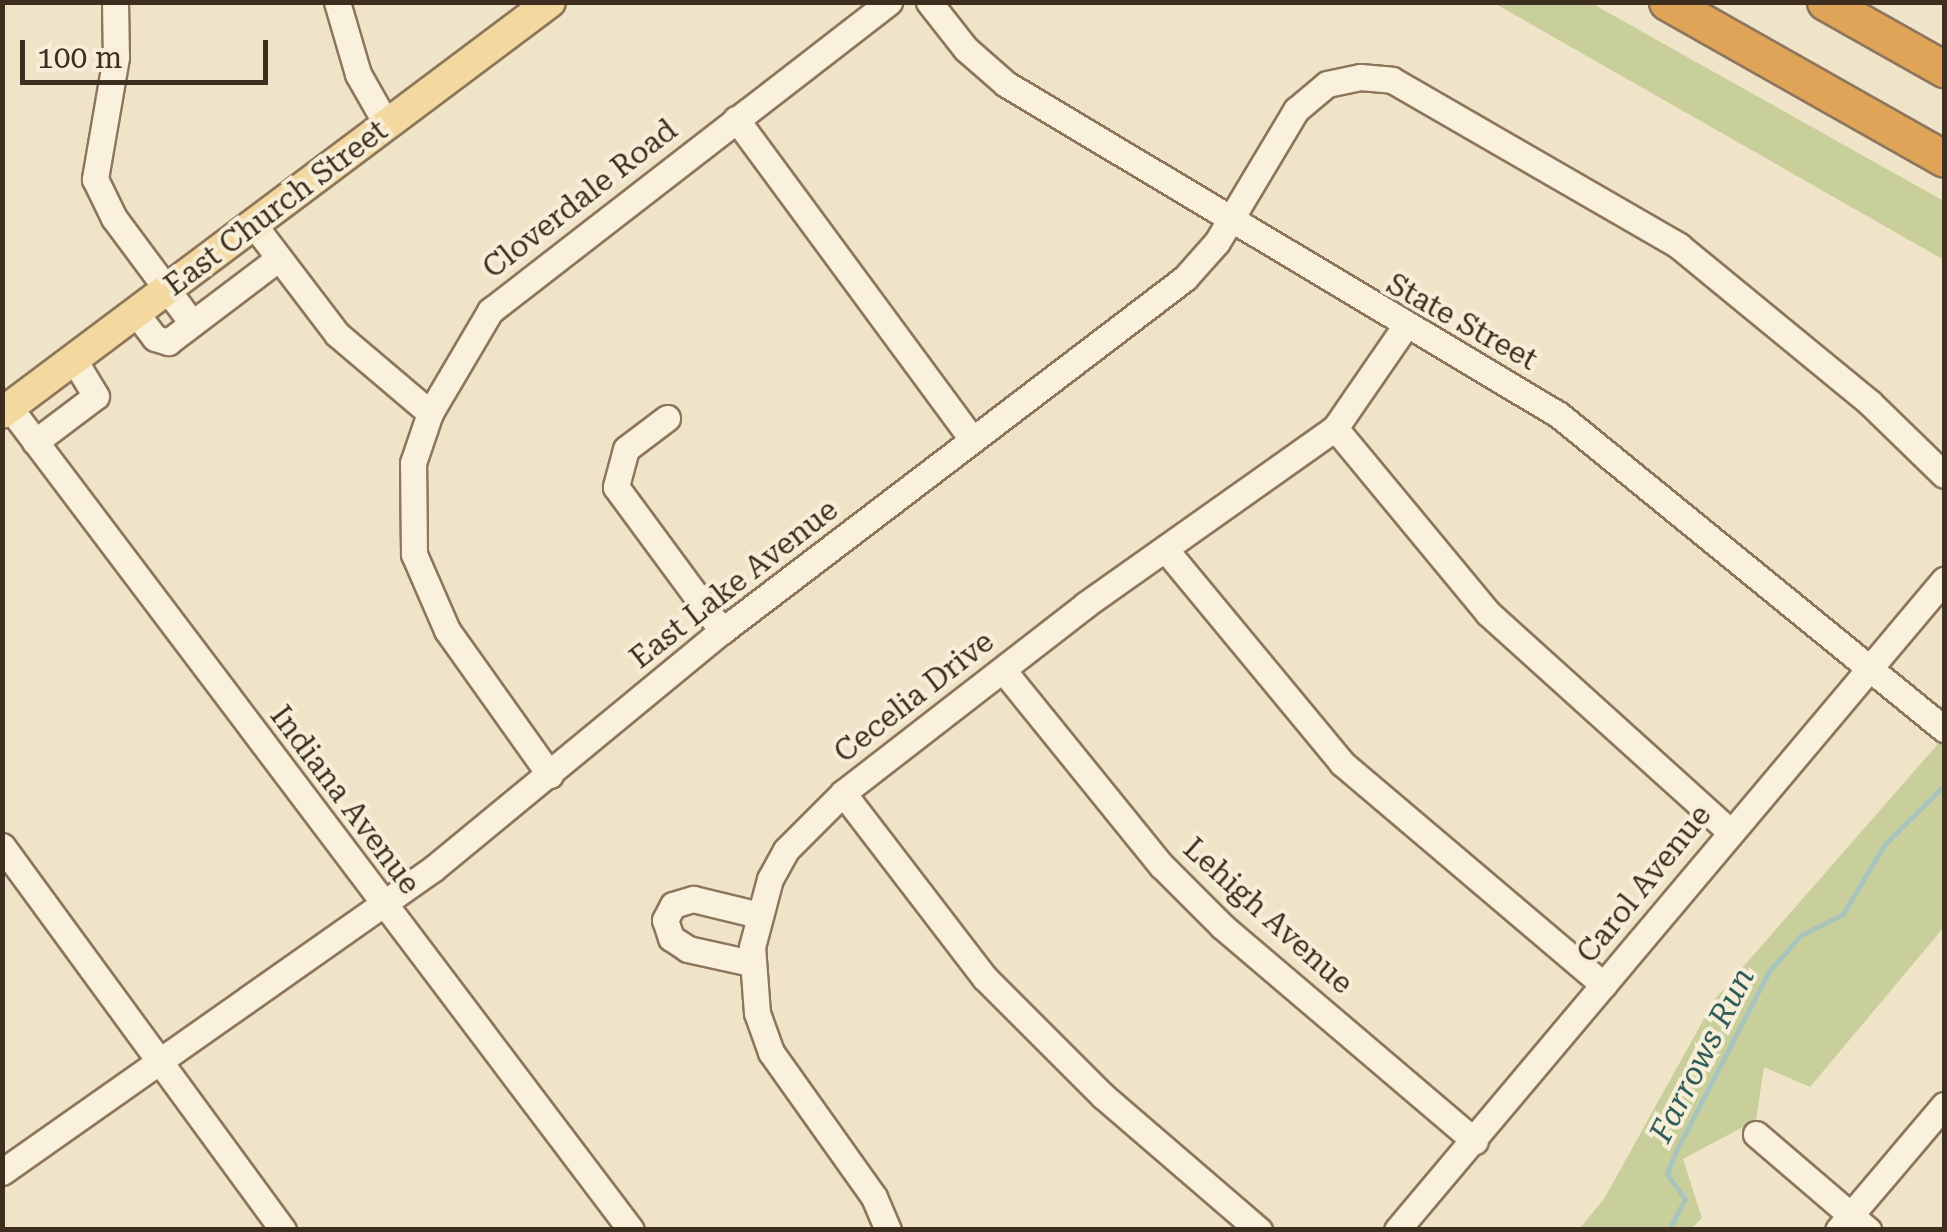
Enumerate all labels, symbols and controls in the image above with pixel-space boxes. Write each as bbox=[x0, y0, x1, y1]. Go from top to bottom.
scale bar bbox=[25, 20, 272, 82]
text: 100 m bbox=[37, 40, 122, 75]
street label: East Church Street bbox=[157, 112, 395, 304]
street label: Cloverdale Road bbox=[476, 112, 684, 286]
street label: State Street bbox=[1380, 266, 1544, 378]
street label: East Lake Avenue bbox=[623, 492, 845, 676]
street label: Cecelia Drive bbox=[827, 624, 1001, 770]
street label: Indiana Avenue bbox=[262, 699, 428, 901]
street label: Carol Avenue bbox=[1569, 798, 1719, 970]
street label: Lehigh Avenue bbox=[1176, 831, 1360, 1001]
water label: Farrows Run bbox=[1642, 961, 1762, 1149]

